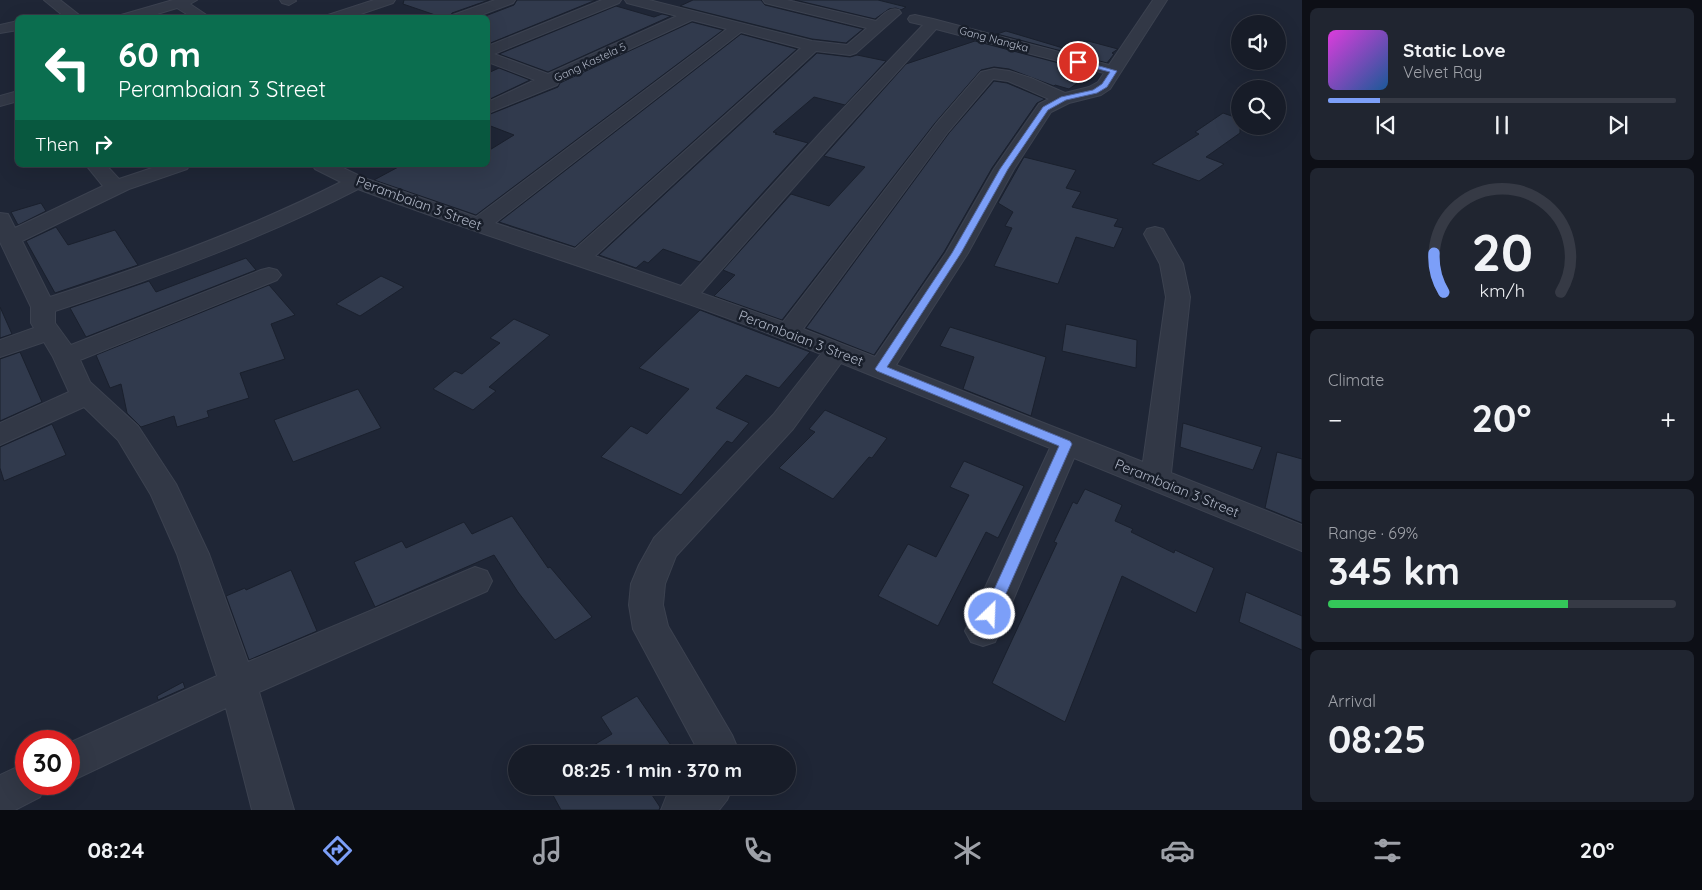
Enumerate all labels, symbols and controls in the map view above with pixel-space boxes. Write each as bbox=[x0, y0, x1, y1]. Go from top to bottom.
map controls bbox=[1231, 15, 1286, 135]
button: sound bbox=[1231, 15, 1286, 70]
street label: Gang Nangka bbox=[958, 23, 1030, 55]
text: 60 m bbox=[118, 32, 201, 76]
icon: left bbox=[35, 35, 100, 100]
text: Static Love bbox=[1403, 38, 1506, 62]
street label: Gang Kastela 5 bbox=[552, 39, 628, 85]
pin bbox=[1057, 41, 1099, 83]
icon: arrive bbox=[1064, 48, 1092, 76]
text: Velvet Ray bbox=[1403, 62, 1482, 82]
text: Perambaian 3 Street bbox=[118, 75, 326, 103]
button: search bbox=[1231, 80, 1286, 135]
icon: previous bbox=[1372, 111, 1400, 139]
icon: pause bbox=[1488, 111, 1516, 139]
icon: next bbox=[1604, 111, 1632, 139]
icon: right bbox=[89, 130, 117, 158]
text: Then bbox=[35, 132, 79, 156]
street label: Perambaian 3 Street bbox=[354, 172, 485, 234]
text: 20 bbox=[1471, 219, 1533, 284]
text: km/h bbox=[1479, 279, 1525, 301]
street label: Perambaian 3 Street bbox=[736, 306, 866, 370]
text: Climate bbox=[1328, 370, 1384, 390]
text: 20° bbox=[1471, 394, 1531, 442]
text: − bbox=[1328, 402, 1343, 437]
text: + bbox=[1660, 402, 1676, 437]
street label: Perambaian 3 Street bbox=[1112, 455, 1242, 521]
text: Range · 69% bbox=[1328, 523, 1418, 543]
text: 345 km bbox=[1328, 547, 1460, 595]
position arrow bbox=[963, 587, 1015, 639]
text: Arrival bbox=[1328, 691, 1376, 711]
text: 08:25 bbox=[1328, 715, 1426, 763]
speed limit sign: 30 bbox=[15, 730, 80, 795]
text: 08:25 · 1 min · 370 m bbox=[562, 758, 742, 782]
icon: directions bbox=[320, 833, 355, 868]
icon: music bbox=[530, 833, 565, 868]
icon: phone bbox=[740, 833, 775, 868]
icon: climate bbox=[950, 833, 985, 868]
icon: car bbox=[1160, 833, 1195, 868]
icon: filters bbox=[1370, 833, 1405, 868]
text: 08:24 bbox=[88, 836, 145, 864]
text: 20° bbox=[1580, 836, 1614, 864]

